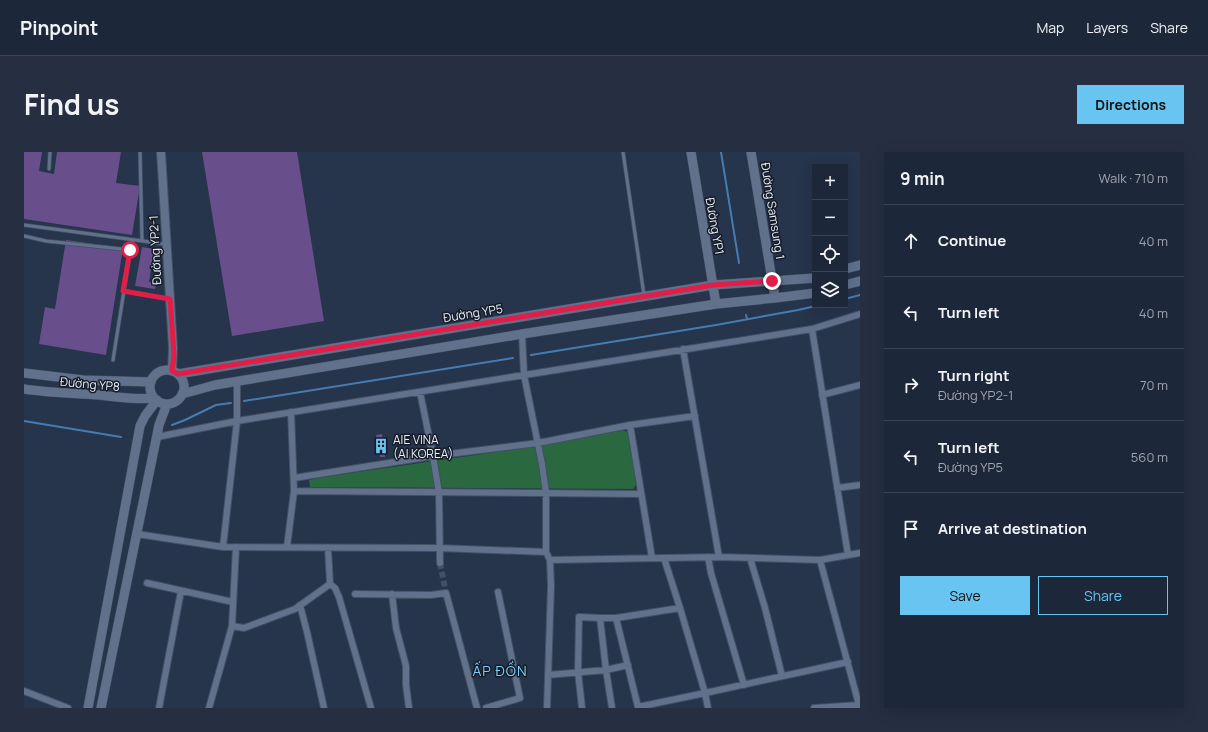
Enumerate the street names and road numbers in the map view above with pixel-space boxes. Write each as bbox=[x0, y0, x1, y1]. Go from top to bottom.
street label: Đường Samsung 1 bbox=[757, 161, 789, 261]
street label: Đường YP1 bbox=[702, 196, 728, 256]
street label: Đường YP2-1 bbox=[145, 215, 165, 285]
street label: Đường YP5 bbox=[442, 300, 504, 326]
street label: Đường YP8 bbox=[59, 373, 121, 395]

